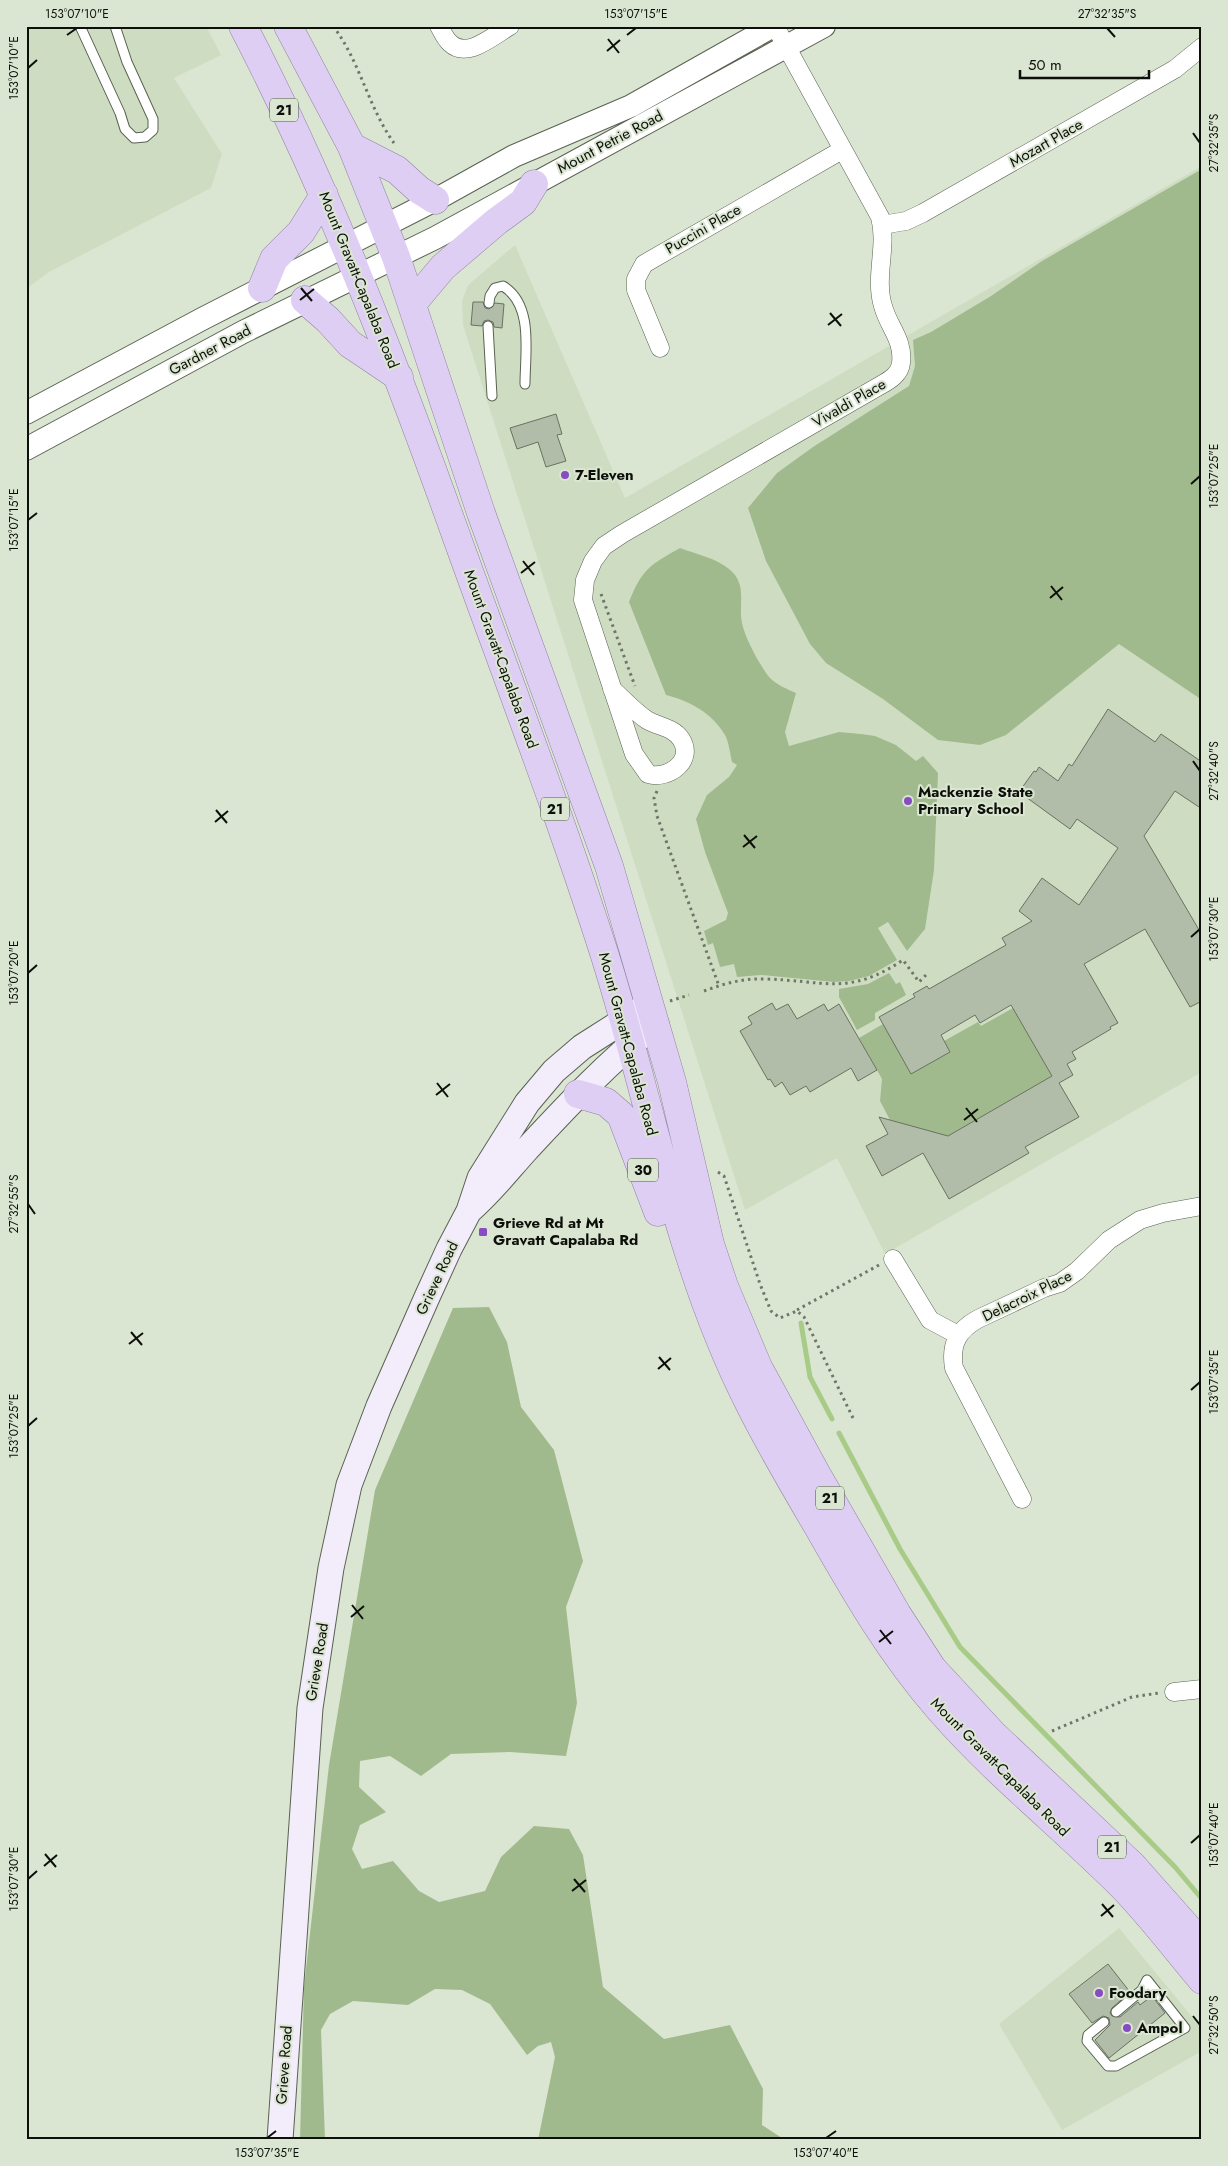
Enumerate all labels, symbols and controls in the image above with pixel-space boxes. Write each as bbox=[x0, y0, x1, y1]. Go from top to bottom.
text: 153°07'10"E bbox=[45, 5, 109, 23]
text: 153°07'15"E bbox=[604, 5, 668, 23]
text: 27°32'35"S bbox=[1078, 5, 1137, 23]
text: 153°07'10"E bbox=[5, 36, 23, 100]
scale bar bbox=[1020, 48, 1149, 80]
text: 50 m bbox=[1028, 54, 1062, 76]
road number: 21 bbox=[270, 98, 298, 122]
street label: Mount Petrie Road bbox=[553, 105, 667, 179]
street label: Mozart Place bbox=[1005, 113, 1087, 173]
text: 27°32'35"S bbox=[1205, 113, 1223, 172]
street label: Mount Gravatt-Capalaba Road bbox=[313, 188, 405, 372]
street label: Puccini Place bbox=[661, 198, 745, 260]
street label: Gardner Road bbox=[165, 319, 255, 381]
street label: Vivaldi Place bbox=[808, 373, 890, 433]
text: 153°07'25"E bbox=[1205, 444, 1223, 508]
place label: 7-Eleven bbox=[575, 464, 634, 486]
marker: 7-Eleven bbox=[559, 469, 571, 481]
text: 153°07'15"E bbox=[5, 488, 23, 552]
street label: Mount Gravatt-Capalaba Road bbox=[458, 567, 544, 751]
text: 27°32'40"S bbox=[1205, 741, 1223, 801]
place label: Mackenzie State Primary School bbox=[918, 781, 1034, 820]
marker: Mackenzie State Primary School bbox=[902, 795, 914, 807]
road number: 21 bbox=[541, 798, 569, 821]
text: 153°07'30"E bbox=[1205, 897, 1223, 961]
text: 153°07'20"E bbox=[5, 940, 23, 1006]
street label: Mount Gravatt-Capalaba Road bbox=[593, 950, 663, 1138]
road number: 30 bbox=[628, 1158, 658, 1182]
text: 27°32'55"S bbox=[5, 1174, 23, 1233]
place label: Grieve Rd at Mt Gravatt Capalaba Rd bbox=[493, 1212, 638, 1251]
marker: Grieve Rd at Mt Gravatt Capalaba Rd bbox=[477, 1226, 489, 1238]
street label: Grieve Road bbox=[410, 1237, 464, 1319]
street label: Delacroix Place bbox=[978, 1265, 1076, 1327]
text: 153°07'35"E bbox=[1205, 1350, 1223, 1414]
text: 153°07'25"E bbox=[5, 1394, 23, 1458]
road number: 21 bbox=[816, 1486, 844, 1510]
street label: Grieve Road bbox=[300, 1621, 334, 1703]
street label: Mount Gravatt-Capalaba Road bbox=[925, 1692, 1075, 1842]
text: 153°07'40"E bbox=[1205, 1802, 1223, 1868]
road number: 21 bbox=[1098, 1835, 1126, 1858]
text: 153°07'30"E bbox=[5, 1847, 23, 1911]
place label: Foodary bbox=[1109, 1982, 1167, 2004]
marker: Foodary bbox=[1093, 1987, 1105, 1999]
text: 27°32'50"S bbox=[1205, 1995, 1223, 2055]
place label: Ampol bbox=[1136, 2017, 1182, 2039]
marker: Ampol bbox=[1121, 2022, 1133, 2034]
street label: Grieve Road bbox=[270, 2025, 298, 2105]
text: 153°07'35"E bbox=[235, 2144, 299, 2162]
text: 153°07'40"E bbox=[793, 2144, 859, 2162]

